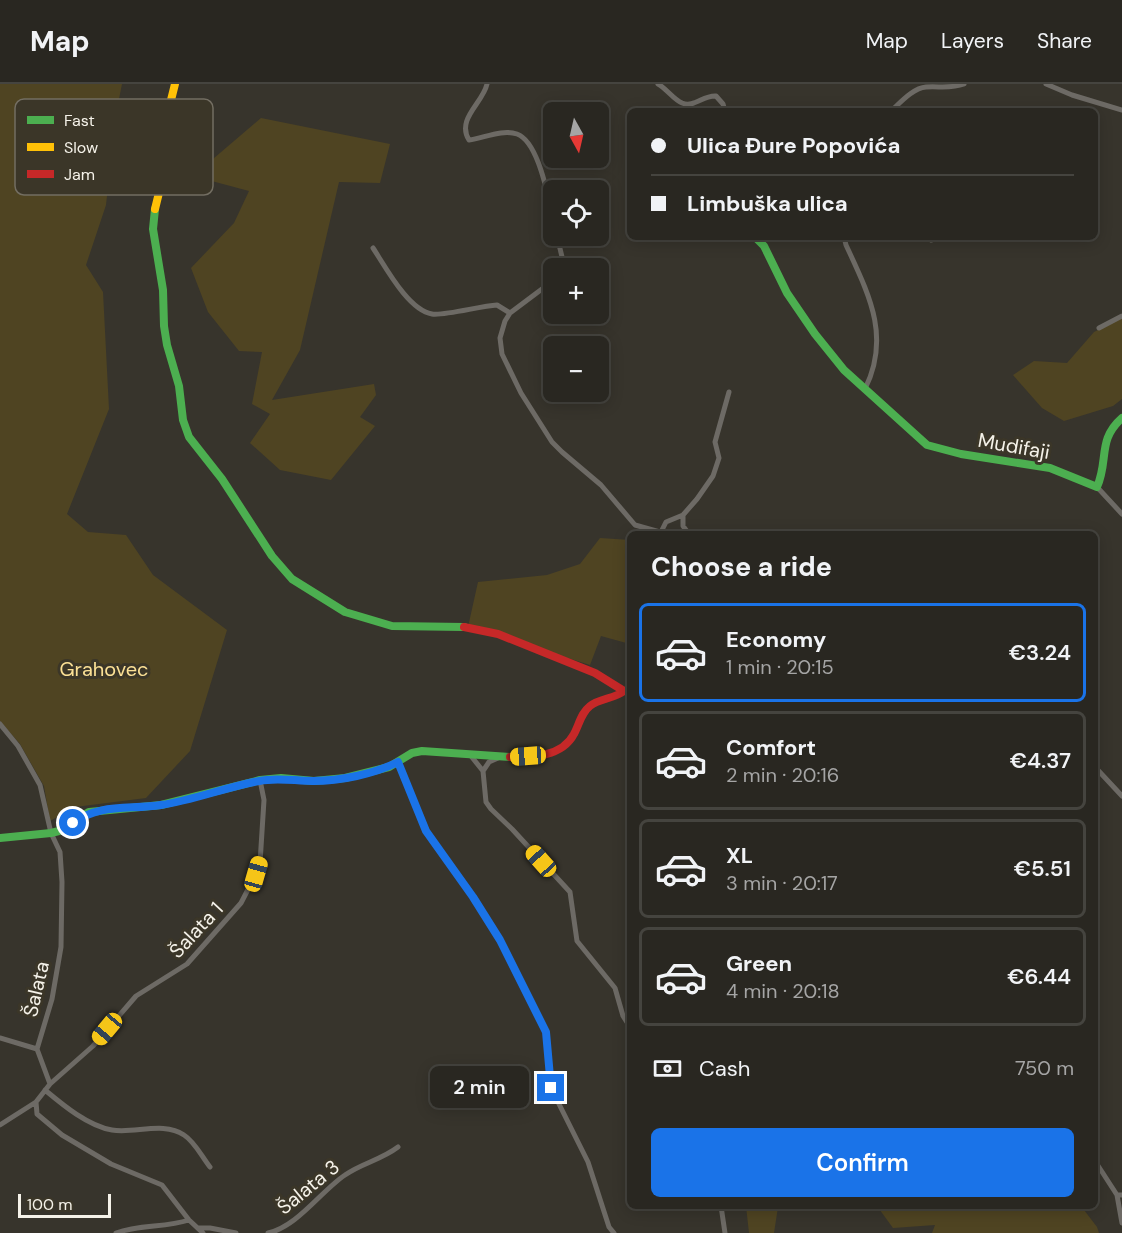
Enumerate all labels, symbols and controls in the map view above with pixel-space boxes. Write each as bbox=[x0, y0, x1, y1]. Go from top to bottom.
text: Map bbox=[30, 23, 90, 60]
text: Map bbox=[866, 27, 908, 55]
text: Layers bbox=[941, 27, 1004, 55]
text: Share bbox=[1037, 27, 1092, 55]
legend bbox=[15, 99, 213, 195]
north arrow bbox=[543, 102, 609, 168]
map controls bbox=[543, 102, 609, 402]
text: Fast bbox=[64, 110, 95, 131]
text: Ulica Đure Popovića bbox=[687, 131, 900, 160]
text: Slow bbox=[64, 137, 98, 158]
text: Jam bbox=[64, 164, 95, 185]
button: locate bbox=[543, 180, 609, 246]
text: Limbuška ulica bbox=[687, 189, 848, 218]
button: + bbox=[543, 258, 609, 324]
button: − bbox=[543, 336, 609, 402]
street label: Mudifaji bbox=[976, 427, 1052, 465]
text: Choose a ride bbox=[651, 549, 832, 584]
text: Economy bbox=[726, 625, 826, 654]
icon: car bbox=[654, 626, 708, 680]
text: €3.24 bbox=[1009, 638, 1071, 667]
text: 1 min · 20:15 bbox=[726, 654, 834, 680]
park label: Grahovec bbox=[59, 656, 149, 682]
text: Comfort bbox=[726, 733, 816, 762]
icon: car bbox=[654, 734, 708, 788]
car bbox=[509, 746, 547, 766]
text: €4.37 bbox=[1010, 746, 1071, 775]
text: 2 min · 20:16 bbox=[726, 762, 839, 788]
route start bbox=[59, 809, 86, 836]
text: XL bbox=[726, 841, 753, 870]
car bbox=[522, 842, 560, 880]
icon: car bbox=[654, 842, 708, 896]
car bbox=[242, 854, 270, 894]
text: €5.51 bbox=[1014, 854, 1071, 883]
text: 3 min · 20:17 bbox=[726, 870, 838, 896]
street label: Šalata 1 bbox=[163, 896, 229, 964]
text: Green bbox=[726, 949, 792, 978]
icon: car bbox=[654, 950, 708, 1004]
street label: Šalata bbox=[17, 959, 55, 1019]
text: €6.44 bbox=[1007, 962, 1071, 991]
text: 4 min · 20:18 bbox=[726, 978, 840, 1004]
car bbox=[89, 1009, 125, 1049]
icon: cash bbox=[651, 1052, 684, 1085]
text: Cash bbox=[699, 1054, 750, 1083]
text: 750 m bbox=[1015, 1055, 1074, 1081]
callout: 2 min bbox=[431, 1067, 530, 1109]
text: 2 min bbox=[453, 1074, 506, 1100]
route end bbox=[537, 1074, 564, 1101]
button: Confirm bbox=[651, 1128, 1074, 1197]
street label: Šalata 3 bbox=[271, 1154, 345, 1220]
scale bar bbox=[18, 1191, 111, 1218]
text: 100 m bbox=[27, 1194, 72, 1215]

